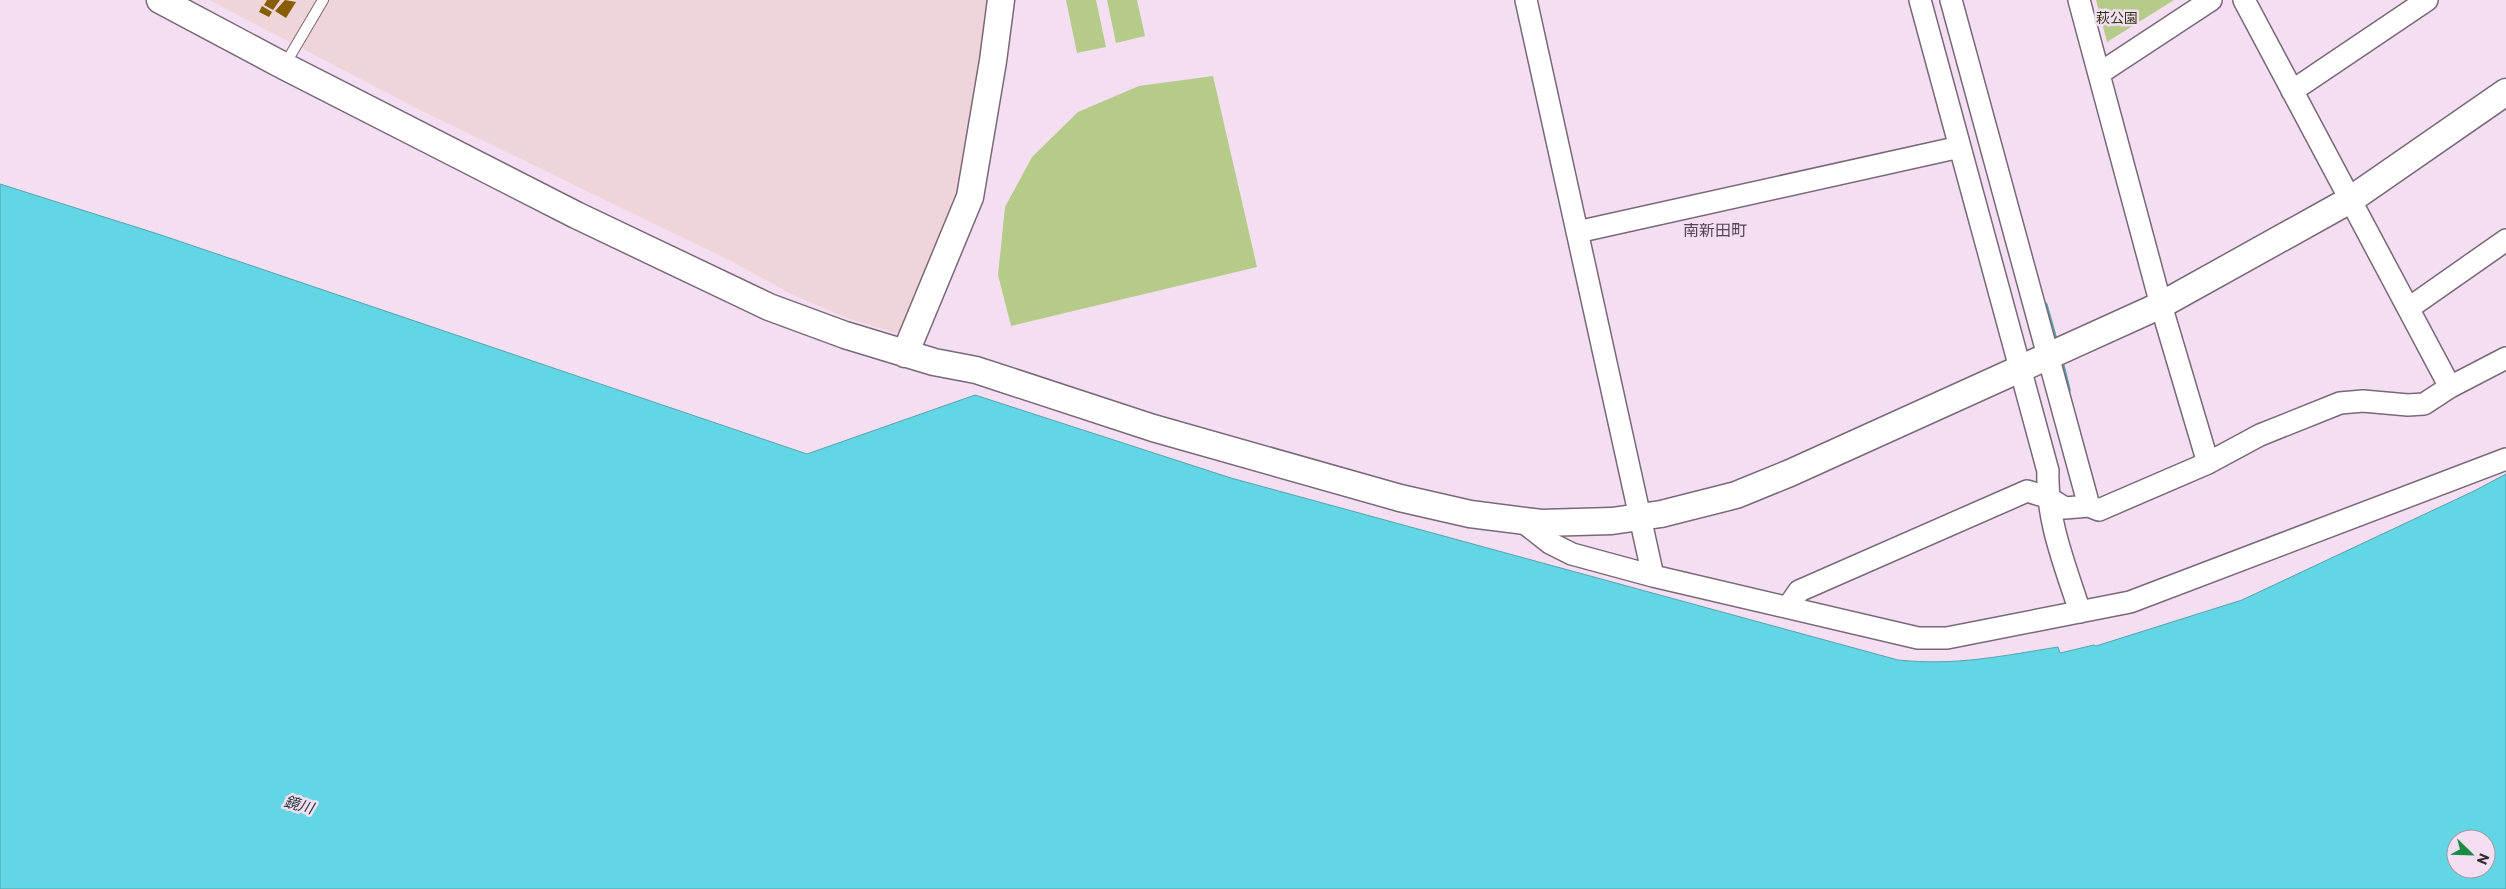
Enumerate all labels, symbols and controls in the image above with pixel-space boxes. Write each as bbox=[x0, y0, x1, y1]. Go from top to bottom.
park label: 萩公園 bbox=[2096, 9, 2138, 26]
district label: 南新田町 bbox=[1683, 220, 1747, 239]
water label: 鏡川 bbox=[282, 791, 318, 817]
north arrow bbox=[2446, 829, 2496, 879]
text: N bbox=[2474, 851, 2493, 867]

